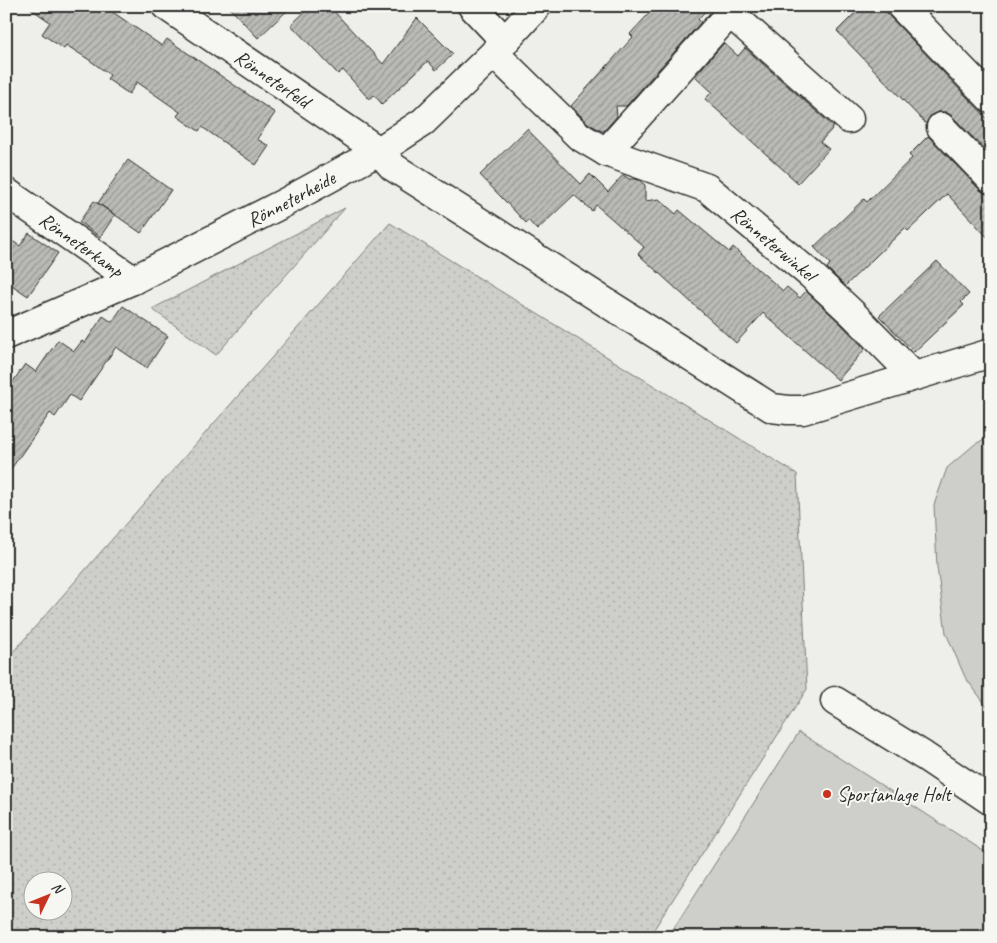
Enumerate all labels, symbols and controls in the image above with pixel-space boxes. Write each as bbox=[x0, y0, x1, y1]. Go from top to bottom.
street label: Rönneterfeld bbox=[230, 44, 318, 115]
street label: Rönneterheide bbox=[243, 165, 341, 233]
street label: Rönneterwinkel bbox=[726, 201, 824, 289]
street label: Rönneterkamp bbox=[34, 207, 129, 284]
place label: Sportanlage Holt bbox=[837, 782, 953, 807]
marker: Sportanlage Holt bbox=[821, 788, 833, 800]
north arrow bbox=[22, 870, 72, 920]
text: N bbox=[48, 879, 68, 898]

